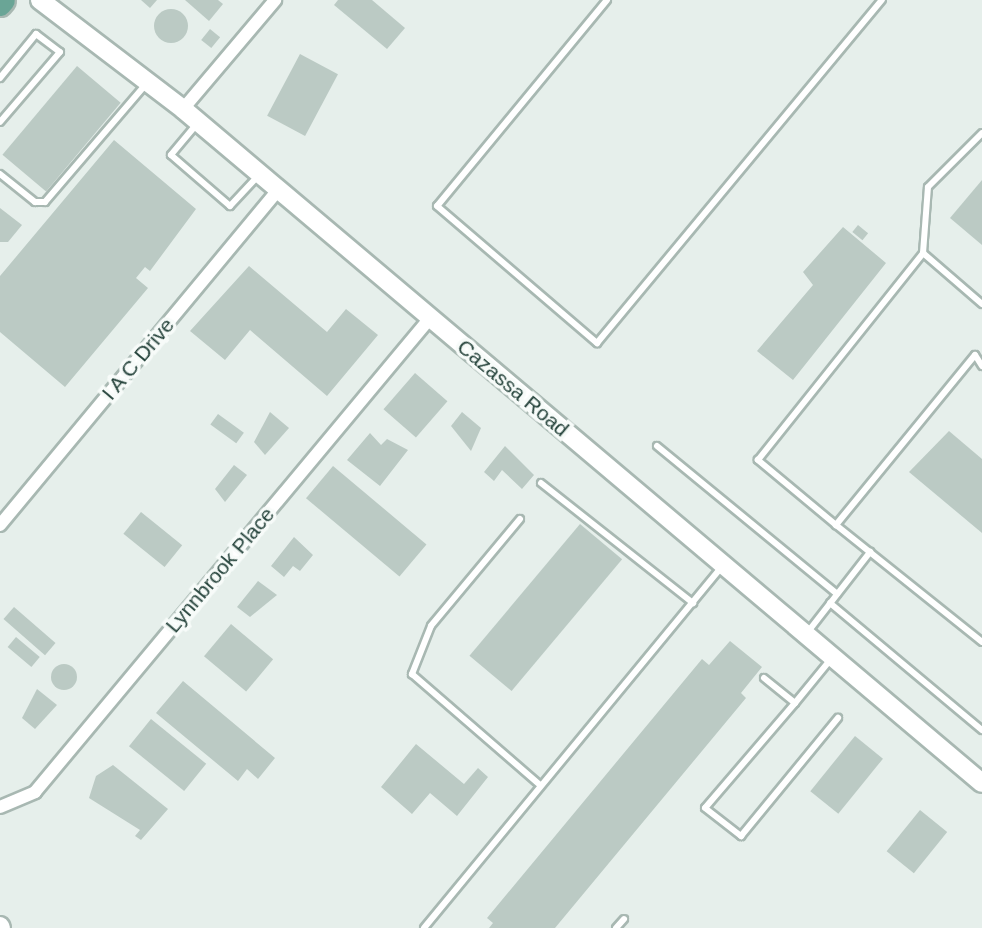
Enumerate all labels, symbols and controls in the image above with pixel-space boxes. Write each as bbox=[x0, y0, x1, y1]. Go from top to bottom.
street label: I A C Drive bbox=[96, 312, 180, 406]
street label: Cazassa Road bbox=[452, 334, 574, 442]
street label: Lynnbrook Place bbox=[160, 502, 280, 638]

